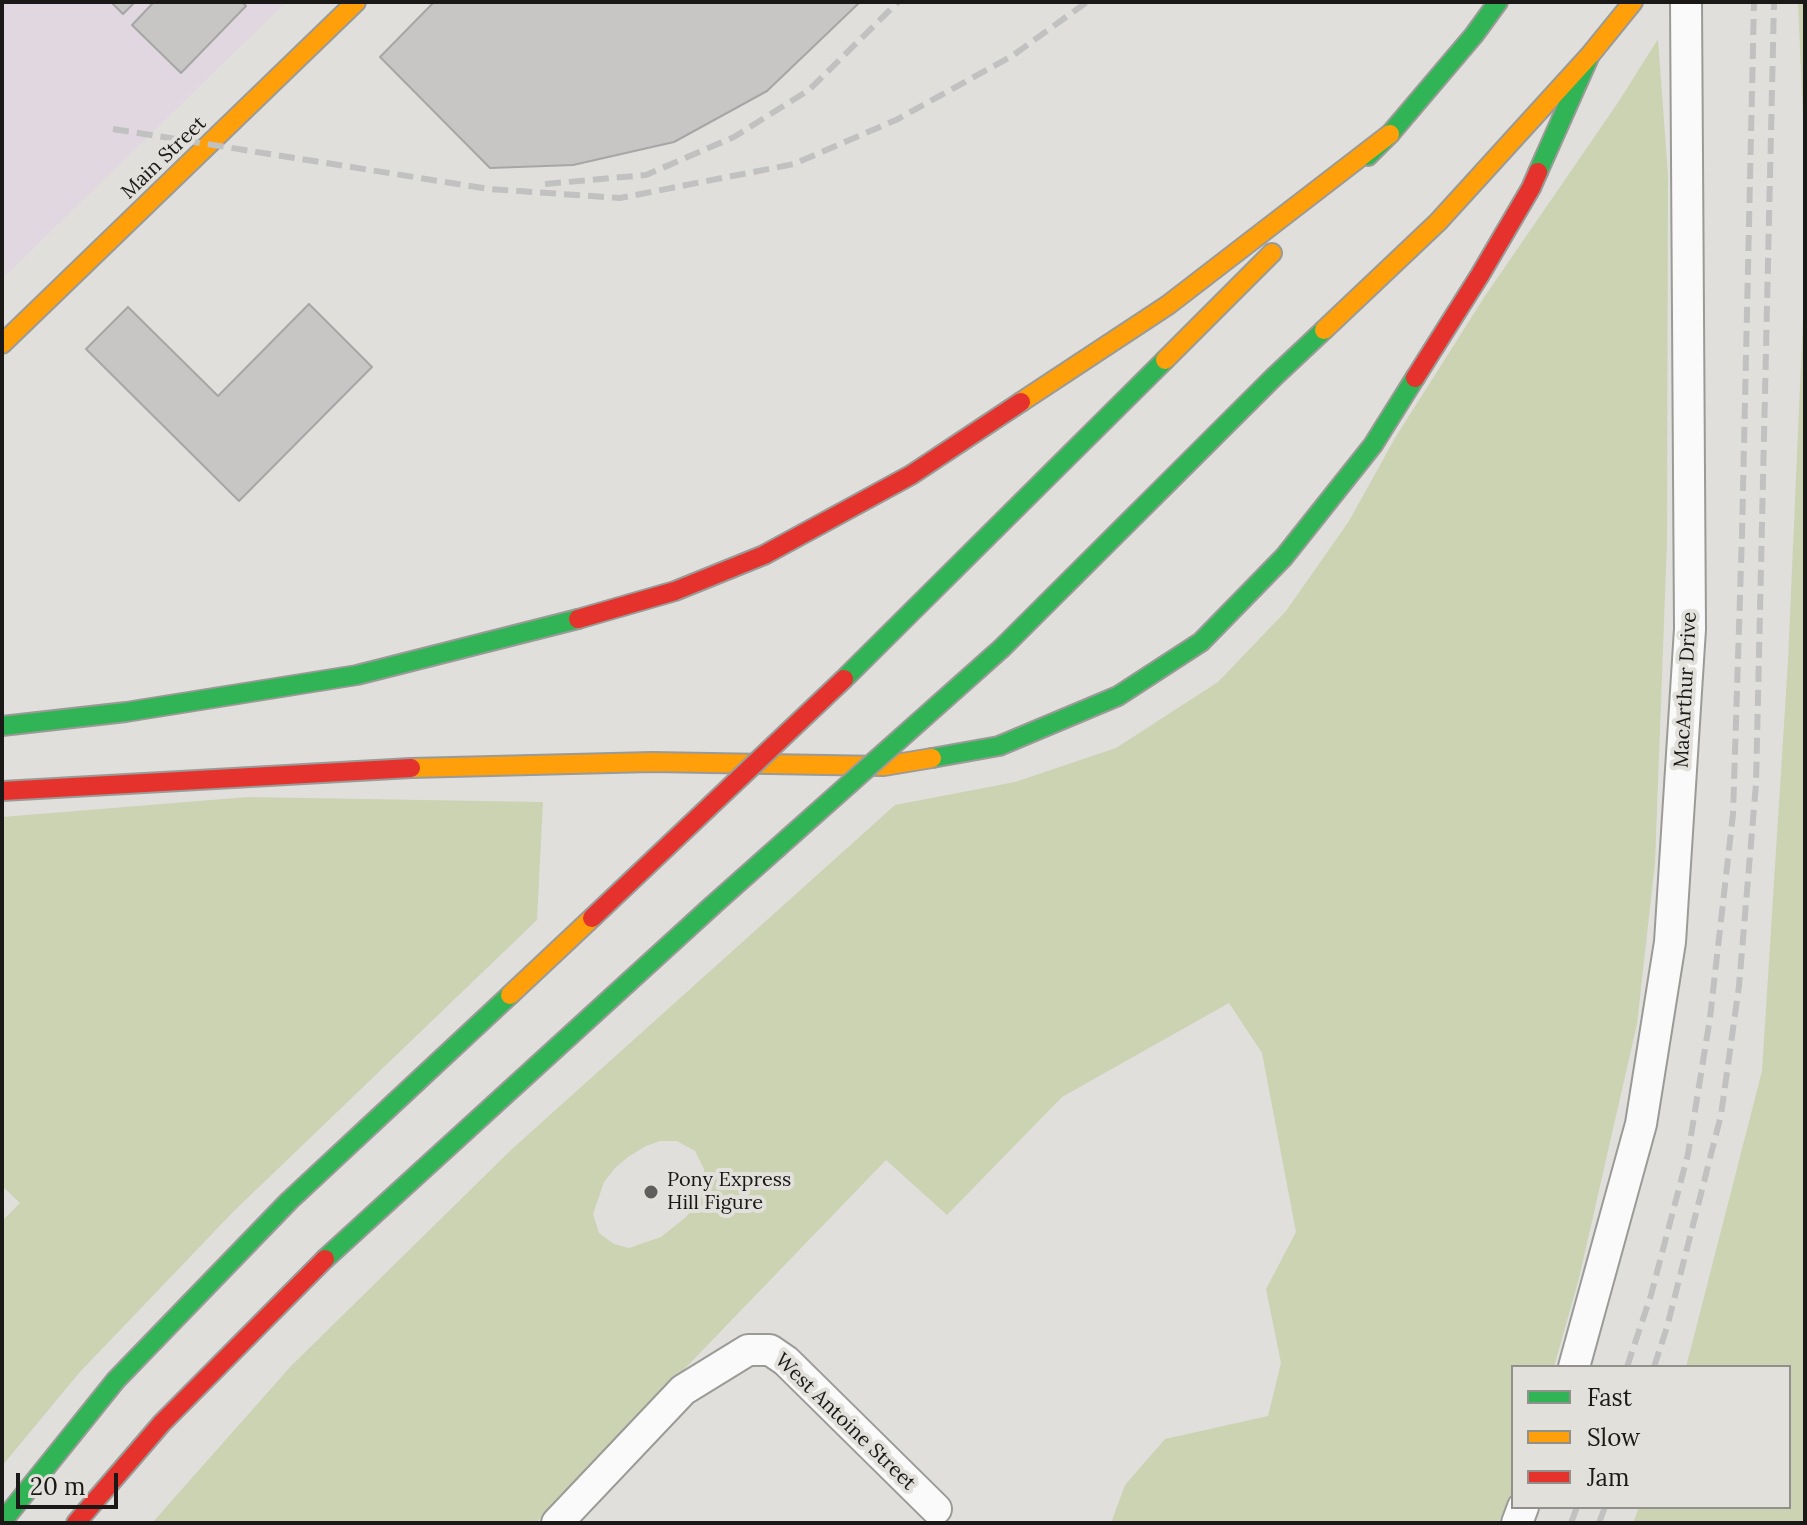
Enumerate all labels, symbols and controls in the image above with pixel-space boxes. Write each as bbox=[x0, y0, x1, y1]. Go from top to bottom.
street label: Main Street bbox=[117, 112, 211, 204]
street label: MacArthur Drive bbox=[1670, 611, 1702, 769]
place label: Pony Express Hill Figure bbox=[667, 1168, 791, 1215]
marker: Pony Express Hill Figure bbox=[642, 1183, 660, 1201]
street label: West Antoine Street bbox=[770, 1349, 920, 1495]
legend bbox=[1511, 1365, 1791, 1509]
text: Fast bbox=[1587, 1382, 1632, 1413]
text: Slow bbox=[1587, 1422, 1640, 1453]
scale bar bbox=[20, 1457, 122, 1507]
text: Jam bbox=[1587, 1462, 1629, 1493]
text: 20 m bbox=[30, 1471, 86, 1502]

